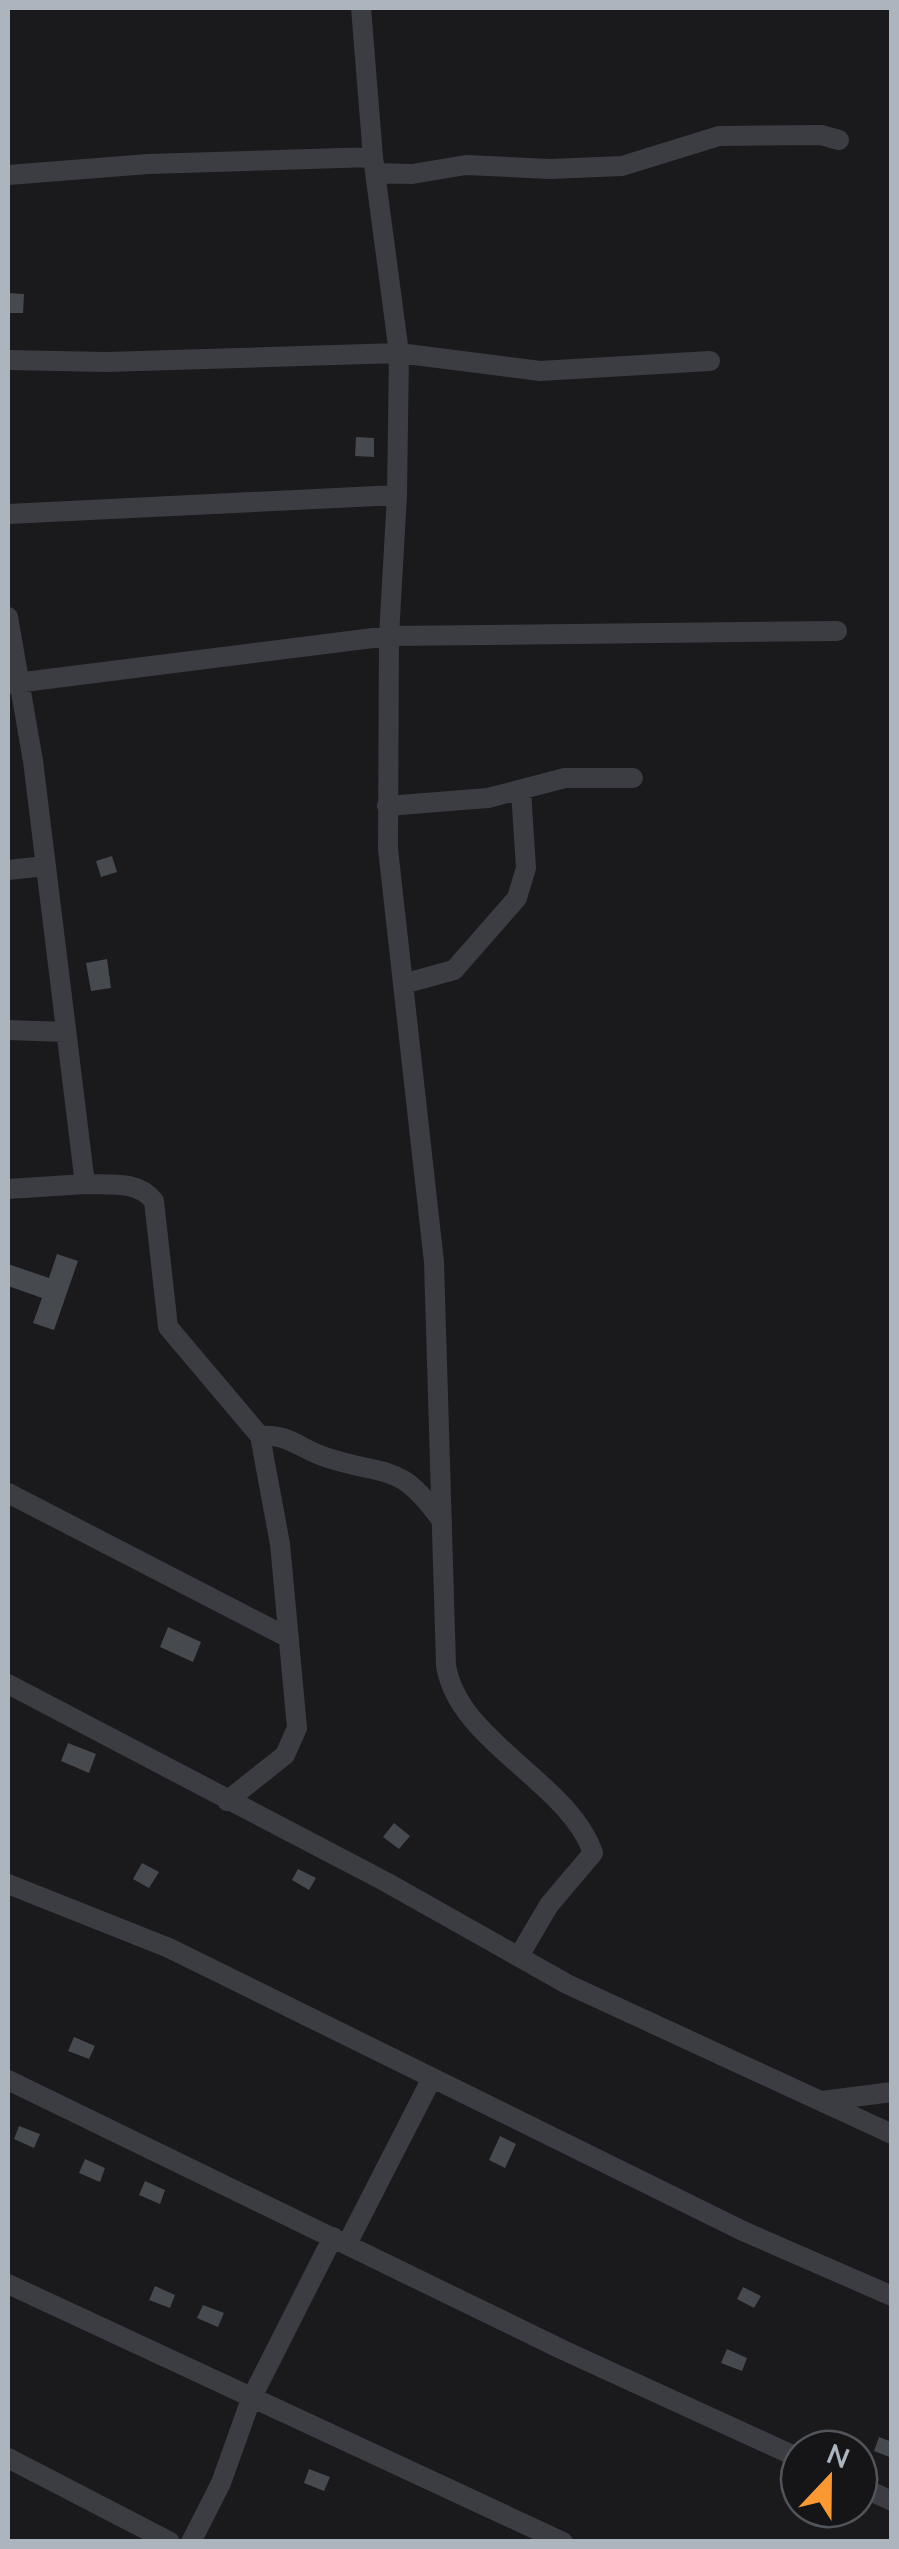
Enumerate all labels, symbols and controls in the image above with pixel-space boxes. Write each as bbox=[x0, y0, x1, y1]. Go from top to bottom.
north arrow bbox=[779, 2429, 879, 2529]
text: N bbox=[822, 2435, 855, 2476]

